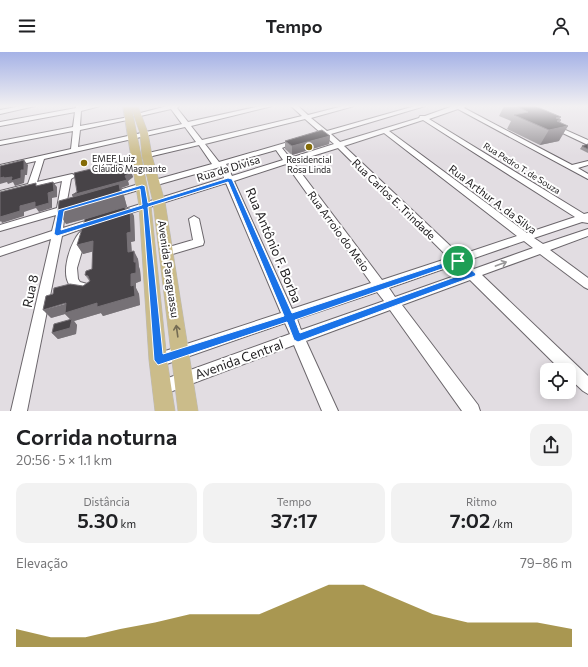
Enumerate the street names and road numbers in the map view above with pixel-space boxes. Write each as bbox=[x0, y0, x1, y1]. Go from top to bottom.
street label: Rua Pedro T. de Souza bbox=[481, 140, 563, 196]
street label: Rua da Divisa bbox=[195, 152, 261, 184]
street label: Rua Carlos E. Trindade bbox=[350, 156, 438, 242]
street label: Rua Arthur A. da Silva bbox=[447, 162, 539, 236]
street label: Rua Antônio F. Borba bbox=[243, 185, 305, 305]
street label: Rua Arroio do Meio bbox=[305, 188, 373, 274]
street label: Avenida Paraguassu bbox=[156, 219, 182, 319]
street label: Rua 8 bbox=[19, 273, 41, 309]
street label: Avenida Central bbox=[193, 336, 285, 382]

